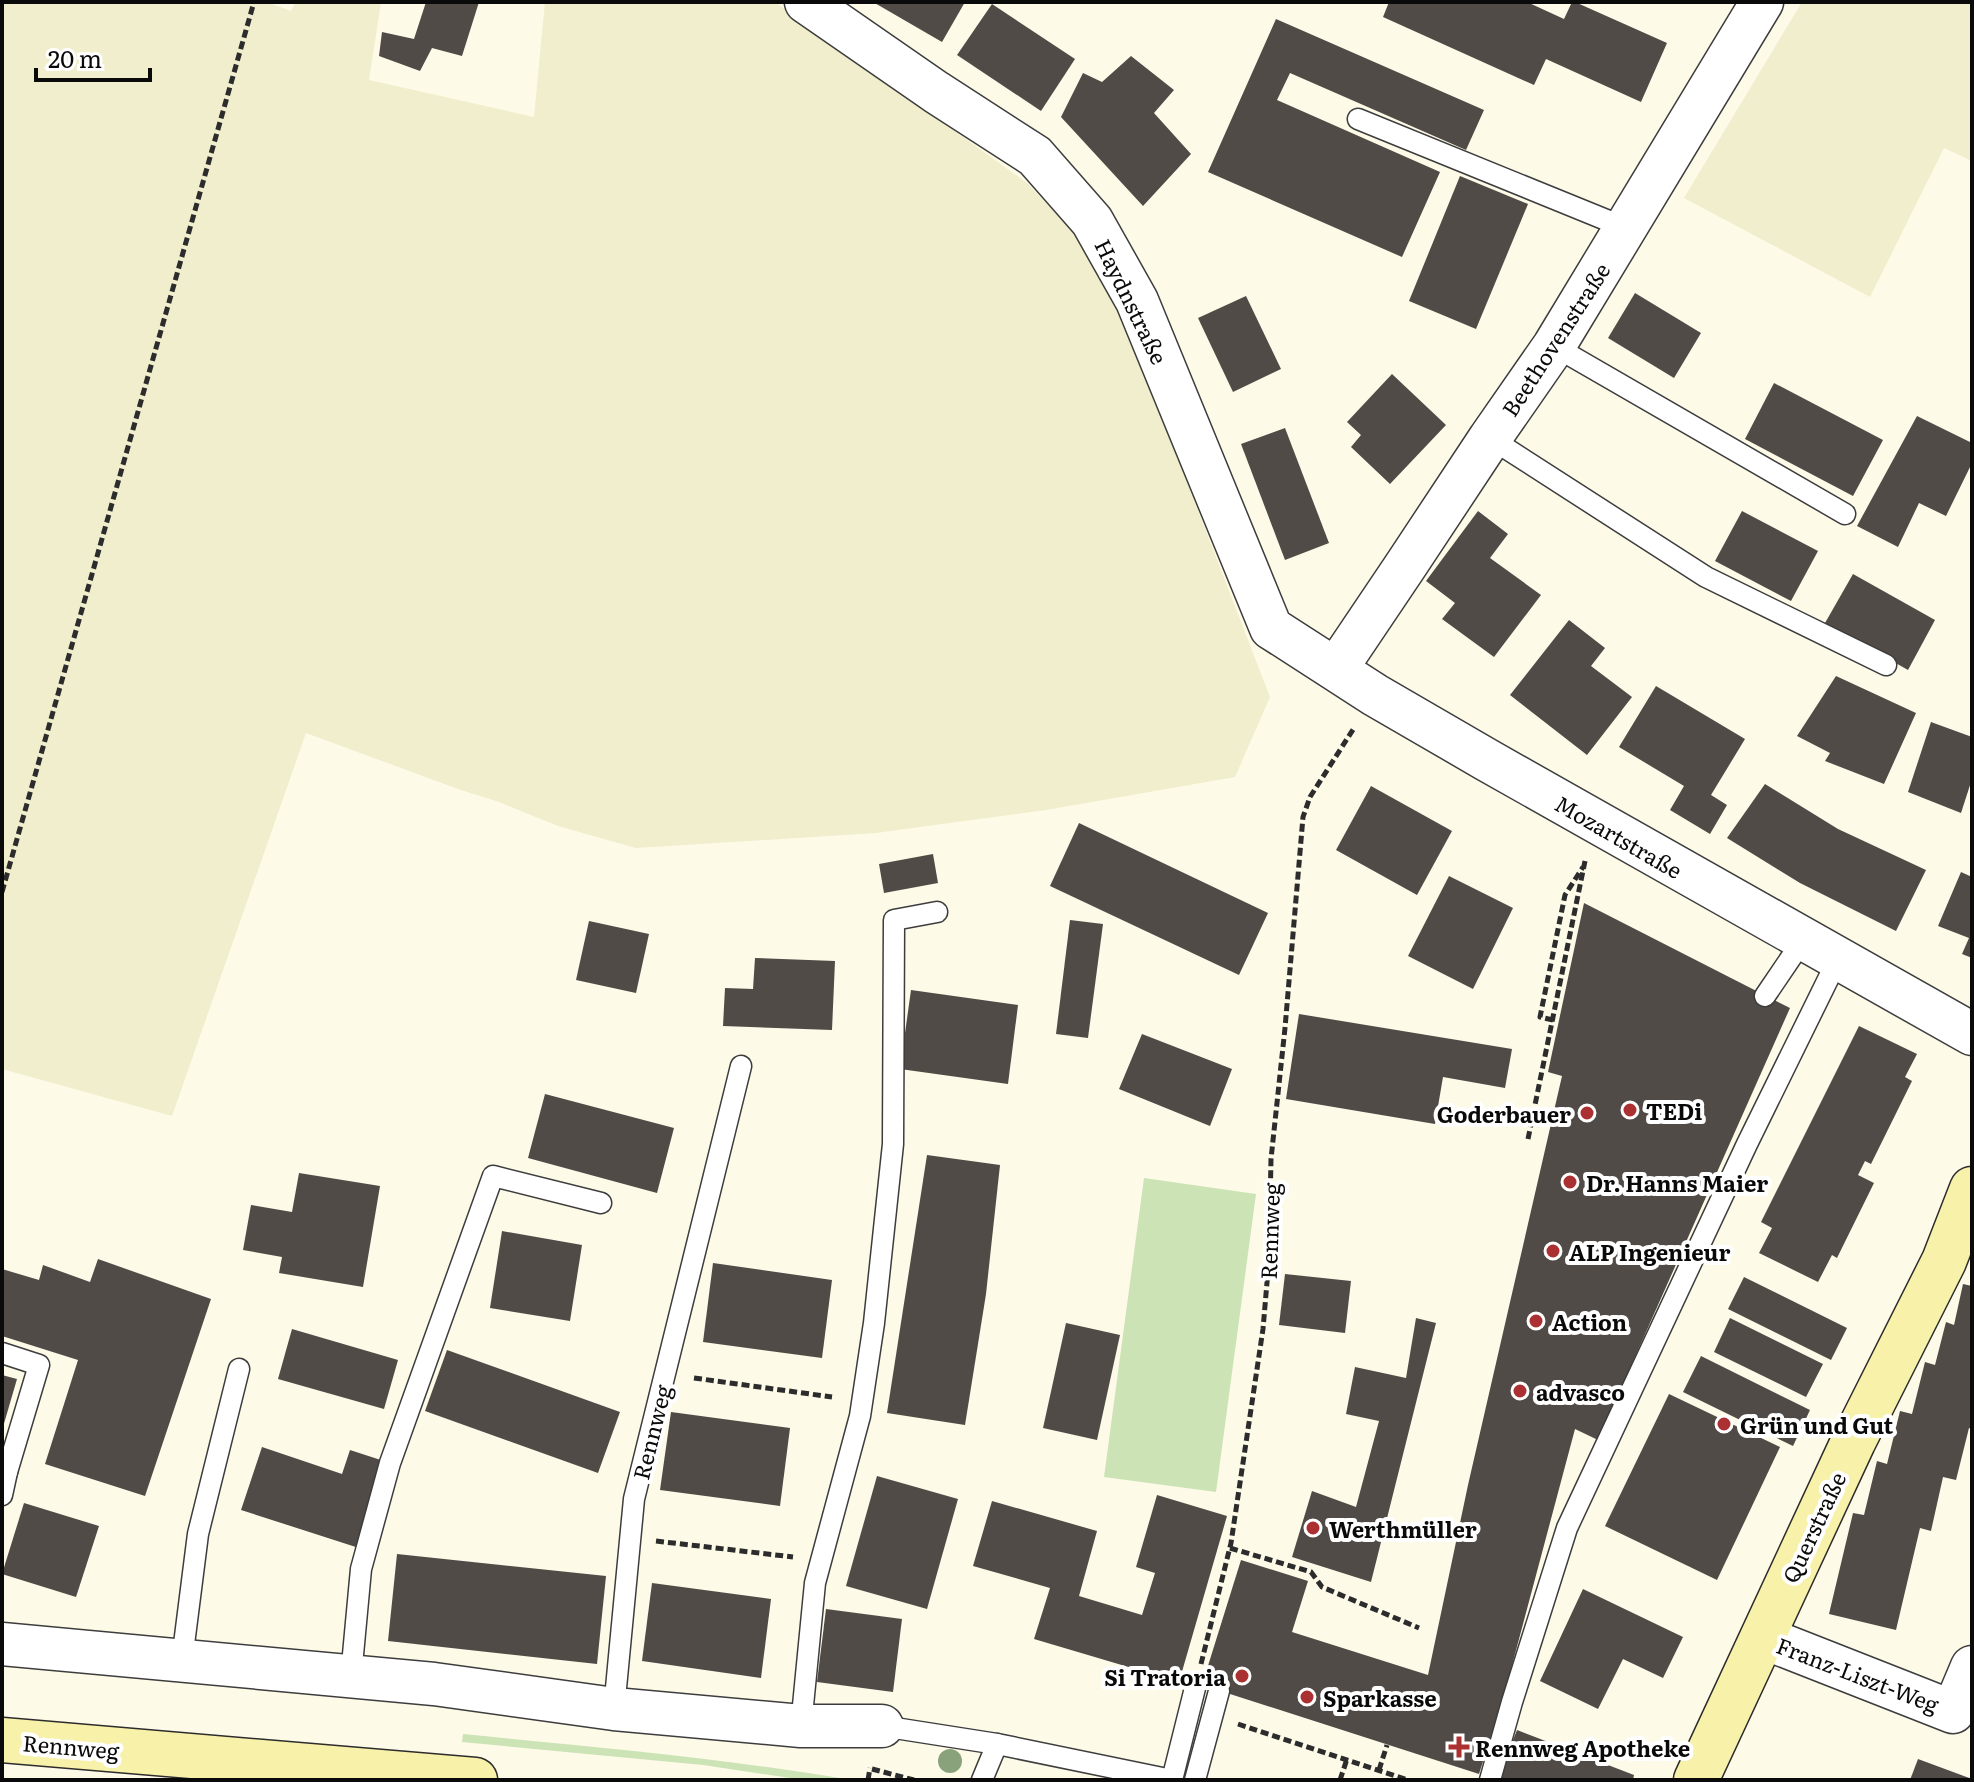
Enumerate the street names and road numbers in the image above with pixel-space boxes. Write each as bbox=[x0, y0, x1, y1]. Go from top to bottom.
street label: Haydnstraße bbox=[1087, 233, 1177, 369]
street label: Beethovenstraße bbox=[1493, 256, 1617, 422]
street label: Mozartstraße bbox=[1549, 786, 1689, 886]
street label: Rennweg bbox=[1251, 1181, 1287, 1280]
street label: Rennweg bbox=[623, 1380, 679, 1483]
street label: Querstraße bbox=[1773, 1466, 1853, 1588]
street label: Franz-Liszt-Weg bbox=[1772, 1628, 1945, 1720]
street label: Rennweg bbox=[21, 1725, 121, 1767]

